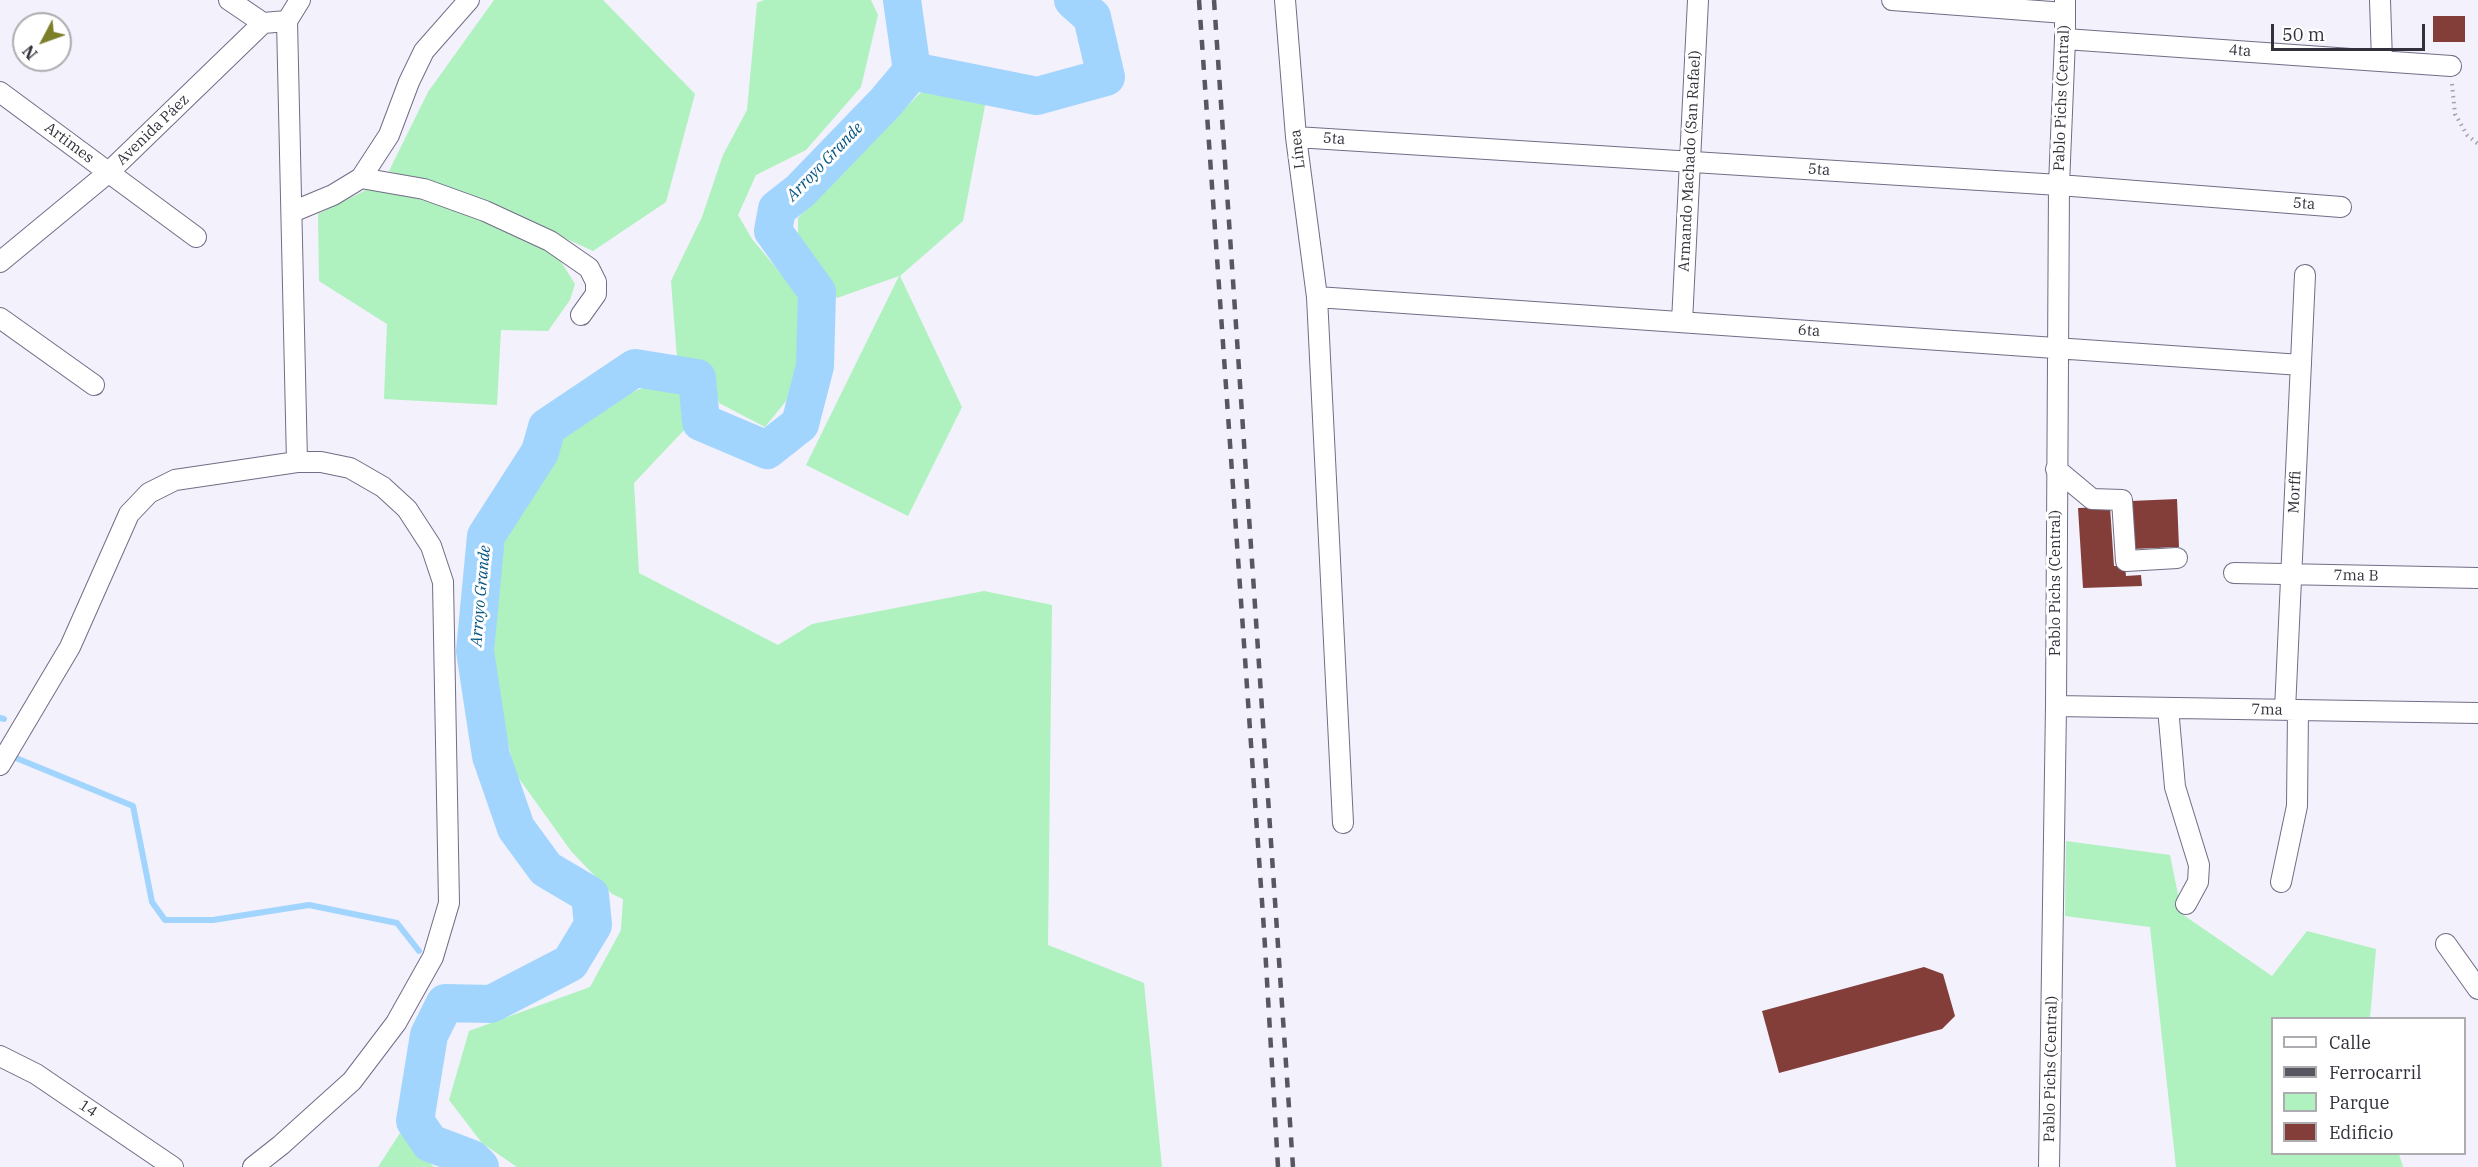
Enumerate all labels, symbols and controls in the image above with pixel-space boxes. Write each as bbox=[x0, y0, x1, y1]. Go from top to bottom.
north arrow bbox=[12, 12, 72, 72]
scale bar bbox=[2274, 12, 2428, 50]
text: 50 m bbox=[2282, 23, 2325, 46]
street label: Pablo Pichs (Central) bbox=[2050, 25, 2074, 171]
text: N bbox=[18, 41, 42, 64]
street label: 4ta bbox=[2228, 41, 2252, 61]
street label: Armando Machado (San Rafael) bbox=[1675, 50, 1705, 272]
street label: Avenida Páez bbox=[113, 91, 193, 169]
street label: Artimes bbox=[41, 119, 97, 167]
water label: Arroyo Grande bbox=[783, 119, 867, 205]
street label: Línea bbox=[1287, 128, 1309, 170]
street label: 5ta bbox=[1322, 129, 1346, 149]
street label: 5ta bbox=[1807, 160, 1831, 180]
street label: 5ta bbox=[2292, 194, 2316, 214]
street label: 6ta bbox=[1797, 321, 1821, 341]
street label: Morffi bbox=[2285, 470, 2305, 514]
street label: Pablo Pichs (Central) bbox=[2047, 510, 2065, 656]
water label: Arroyo Grande bbox=[467, 545, 495, 647]
street label: 7ma B bbox=[2333, 567, 2379, 585]
street label: 7ma bbox=[2251, 701, 2283, 719]
street label: Pablo Pichs (Central) bbox=[2041, 996, 2061, 1142]
legend bbox=[2271, 1017, 2466, 1155]
text: Calle bbox=[2329, 1031, 2371, 1054]
text: Ferrocarril bbox=[2329, 1061, 2422, 1084]
text: Parque bbox=[2329, 1091, 2389, 1114]
street label: 14 bbox=[76, 1097, 100, 1121]
text: Edificio bbox=[2329, 1121, 2393, 1144]

